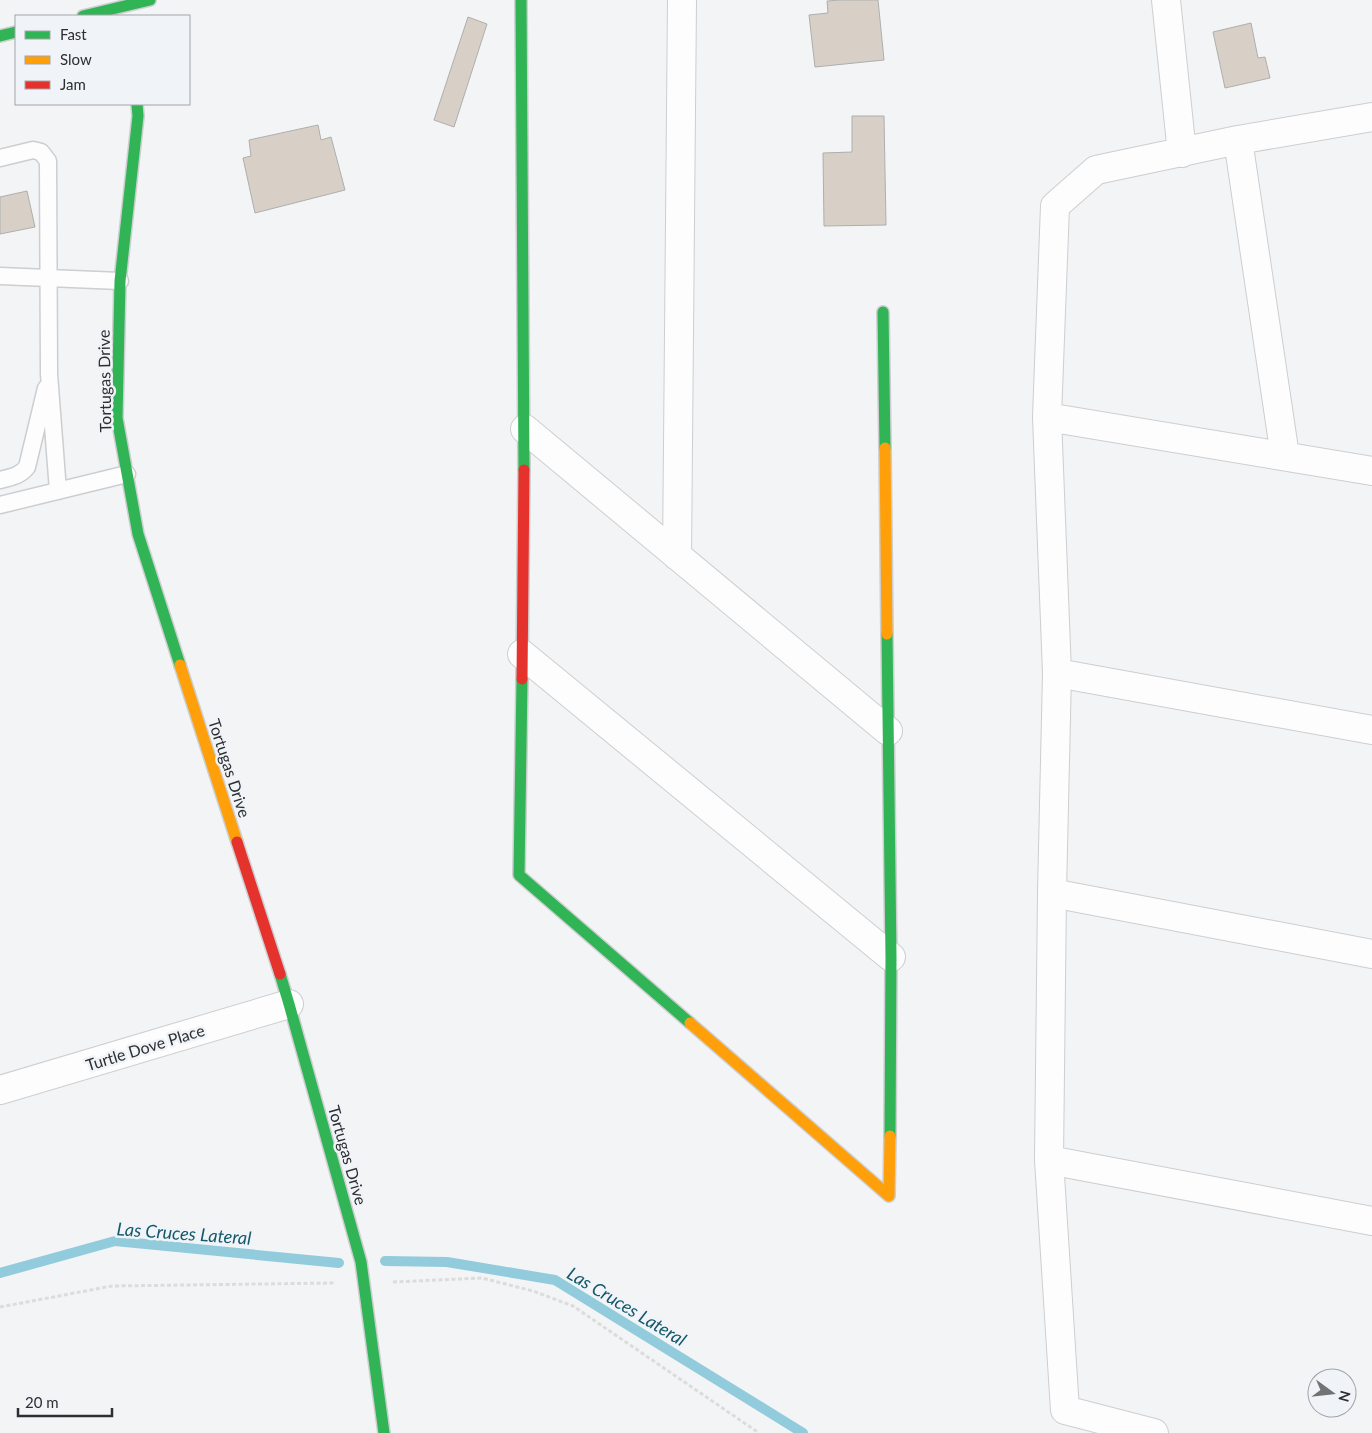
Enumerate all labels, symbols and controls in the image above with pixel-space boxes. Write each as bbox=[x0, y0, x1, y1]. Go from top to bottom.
legend bbox=[15, 15, 190, 105]
text: Fast bbox=[60, 25, 87, 43]
text: Slow bbox=[60, 50, 92, 68]
text: Jam bbox=[60, 75, 86, 93]
street label: Tortugas Drive bbox=[94, 330, 114, 432]
street label: Tortugas Drive bbox=[205, 716, 255, 820]
street label: Turtle Dove Place bbox=[83, 1020, 207, 1074]
street label: Tortugas Drive bbox=[325, 1103, 371, 1207]
water label: Las Cruces Lateral bbox=[116, 1217, 252, 1249]
water label: Las Cruces Lateral bbox=[564, 1262, 690, 1350]
north arrow bbox=[1307, 1368, 1357, 1418]
scale bar bbox=[18, 1386, 111, 1418]
text: N bbox=[1335, 1389, 1355, 1404]
text: 20 m bbox=[25, 1393, 59, 1411]

